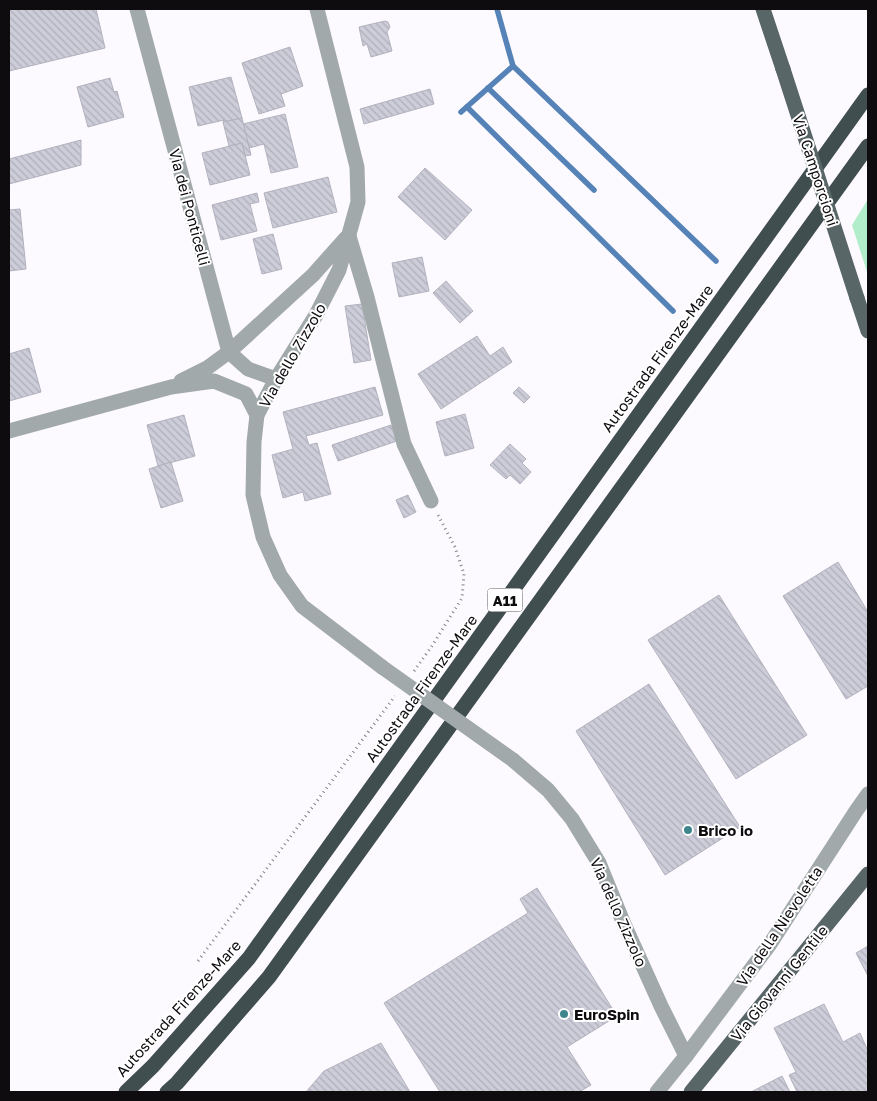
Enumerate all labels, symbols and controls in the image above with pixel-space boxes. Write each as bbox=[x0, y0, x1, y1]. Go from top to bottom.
street label: Via Camporcioni bbox=[789, 112, 843, 228]
street label: Via dei Ponticelli bbox=[166, 147, 214, 267]
street label: Autostrada Firenze-Mare bbox=[597, 281, 717, 435]
street label: Via dello Zizzolo bbox=[255, 300, 329, 410]
road number: A11 bbox=[488, 588, 522, 612]
street label: Autostrada Firenze-Mare bbox=[361, 611, 481, 765]
place label: Brico io bbox=[698, 821, 753, 839]
marker: Brico io bbox=[682, 824, 694, 836]
street label: Via dello Zizzolo bbox=[587, 855, 651, 969]
street label: Via della Nievoletta bbox=[732, 863, 826, 989]
street label: Via Giovanni Gentile bbox=[727, 921, 831, 1045]
street label: Autostrada Firenze-Mare bbox=[112, 936, 244, 1080]
place label: EuroSpin bbox=[574, 1005, 639, 1023]
marker: EuroSpin bbox=[558, 1008, 570, 1020]

